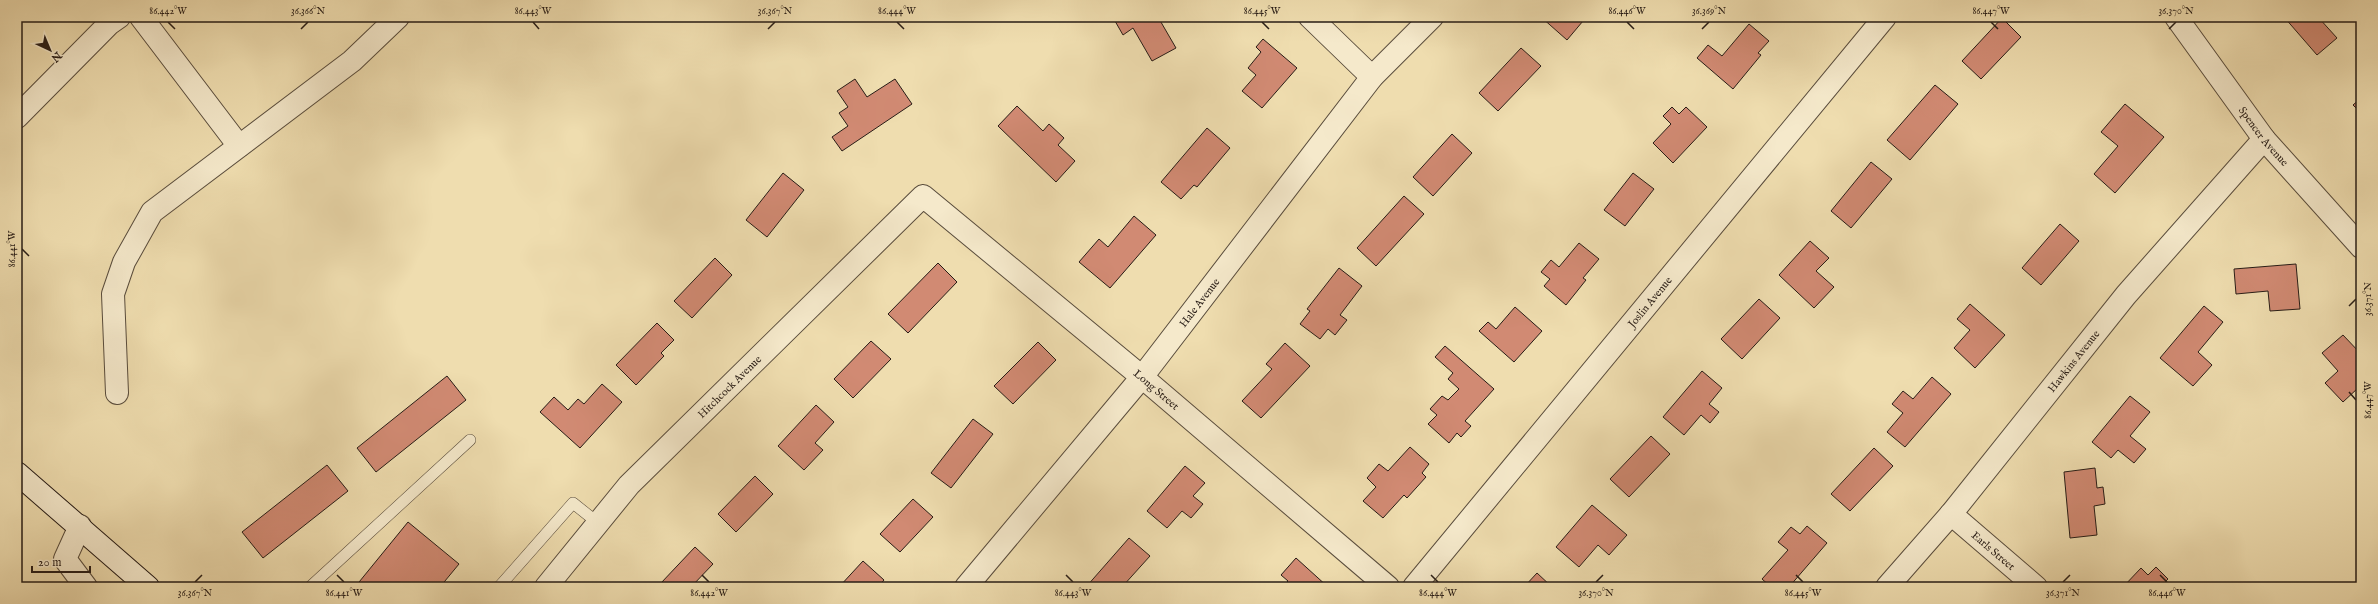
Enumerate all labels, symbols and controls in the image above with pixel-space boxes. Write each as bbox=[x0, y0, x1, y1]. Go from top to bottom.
text: 86.442°W bbox=[149, 5, 187, 18]
text: 36.366°N bbox=[291, 5, 325, 18]
text: 86.443°W bbox=[515, 5, 552, 18]
text: 36.367°N bbox=[758, 5, 793, 18]
text: 86.444°W bbox=[878, 5, 916, 18]
text: 86.445°W bbox=[1244, 5, 1281, 18]
text: 86.446°W bbox=[1608, 5, 1646, 18]
text: 36.369°N bbox=[1692, 5, 1726, 18]
text: 86.447°W bbox=[1972, 5, 2010, 18]
text: 36.370°N bbox=[2158, 5, 2194, 18]
north arrow bbox=[30, 30, 70, 70]
text: N bbox=[48, 47, 65, 65]
street label: Spencer Avenue bbox=[2235, 104, 2291, 169]
text: 86.441°W bbox=[6, 230, 19, 267]
street label: Joslin Avenue bbox=[1624, 274, 1676, 332]
street label: Hale Avenue bbox=[1177, 276, 1223, 330]
text: 36.371°N bbox=[2362, 282, 2375, 316]
street label: Hawkins Avenue bbox=[2045, 328, 2103, 396]
street label: Hitchcock Avenue bbox=[695, 353, 765, 422]
street label: Long Street bbox=[1130, 367, 1182, 414]
text: 86.447°W bbox=[2362, 381, 2375, 419]
street label: Earls Street bbox=[1968, 529, 2018, 574]
scale bar bbox=[32, 548, 90, 574]
text: 20 m bbox=[38, 555, 61, 570]
text: 36.367°N bbox=[178, 587, 213, 600]
text: 86.441°W bbox=[326, 587, 363, 600]
text: 86.442°W bbox=[690, 587, 728, 600]
text: 86.443°W bbox=[1055, 587, 1092, 600]
text: 86.444°W bbox=[1419, 587, 1457, 600]
text: 36.370°N bbox=[1578, 587, 1614, 600]
text: 86.445°W bbox=[1785, 587, 1822, 600]
text: 36.371°N bbox=[2046, 587, 2080, 600]
text: 86.446°W bbox=[2148, 587, 2186, 600]

